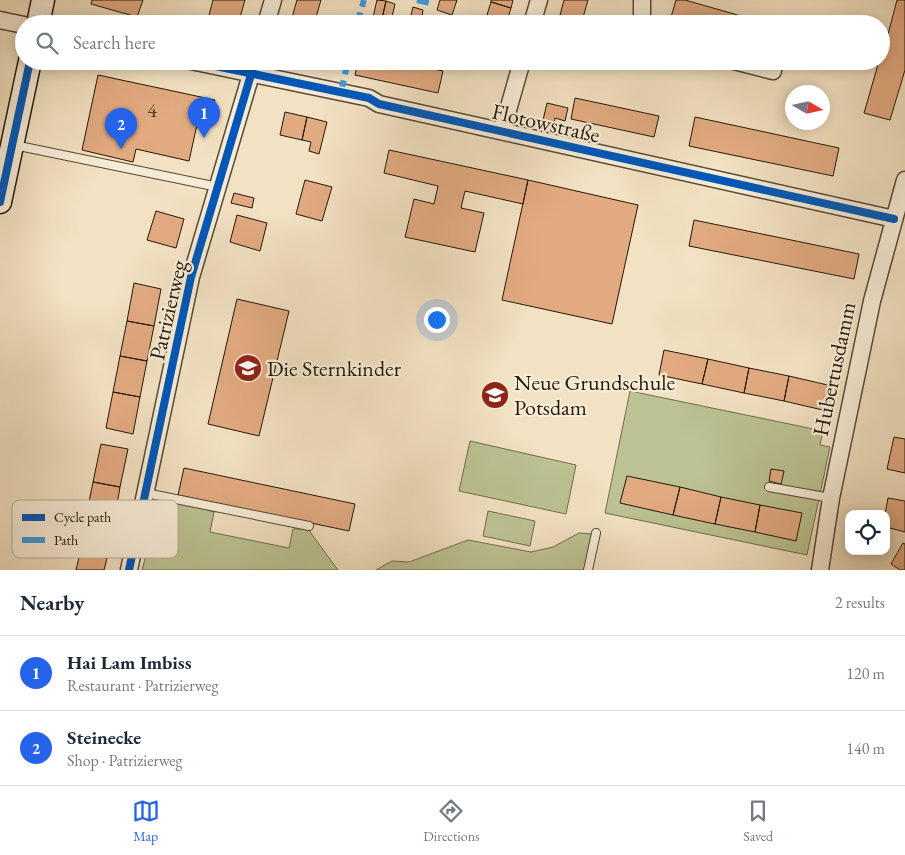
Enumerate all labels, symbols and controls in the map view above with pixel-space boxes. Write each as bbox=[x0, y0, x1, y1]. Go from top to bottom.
search box bbox=[15, 15, 890, 70]
icon: search bbox=[33, 29, 61, 57]
text: Search here bbox=[73, 30, 155, 55]
north arrow bbox=[785, 85, 830, 130]
house number: 4 bbox=[147, 97, 157, 123]
pin: 1 bbox=[188, 97, 220, 138]
street label: Flotowstraße bbox=[489, 97, 603, 150]
pin: 2 bbox=[105, 108, 137, 149]
street label: Patrizierweg bbox=[142, 257, 194, 363]
street label: Hubertusdamm bbox=[806, 299, 862, 439]
your location bbox=[424, 307, 450, 333]
school or university icon: Die Sternkinder bbox=[233, 353, 263, 383]
place label: Die Sternkinder bbox=[267, 354, 402, 383]
place label: Neue Grundschule Potsdam bbox=[514, 368, 676, 422]
school or university icon: Neue Grundschule Potsdam bbox=[480, 380, 510, 410]
legend bbox=[12, 500, 178, 558]
text: Cycle path bbox=[54, 508, 111, 526]
map controls bbox=[845, 510, 890, 555]
button: locate bbox=[845, 510, 890, 555]
text: Path bbox=[54, 531, 78, 549]
text: Nearby bbox=[20, 589, 84, 616]
text: 2 results bbox=[835, 592, 885, 613]
text: Hai Lam Imbiss bbox=[67, 650, 192, 675]
text: 1 bbox=[32, 663, 40, 684]
text: 120 m bbox=[846, 663, 885, 684]
text: Restaurant · Patrizierweg bbox=[67, 675, 218, 696]
text: Steinecke bbox=[67, 725, 141, 750]
text: 2 bbox=[32, 738, 40, 759]
text: 140 m bbox=[846, 738, 885, 759]
text: Shop · Patrizierweg bbox=[67, 750, 183, 771]
tab: Map bbox=[132, 797, 160, 845]
tab: Directions bbox=[423, 797, 480, 845]
tab: Saved bbox=[743, 797, 773, 845]

